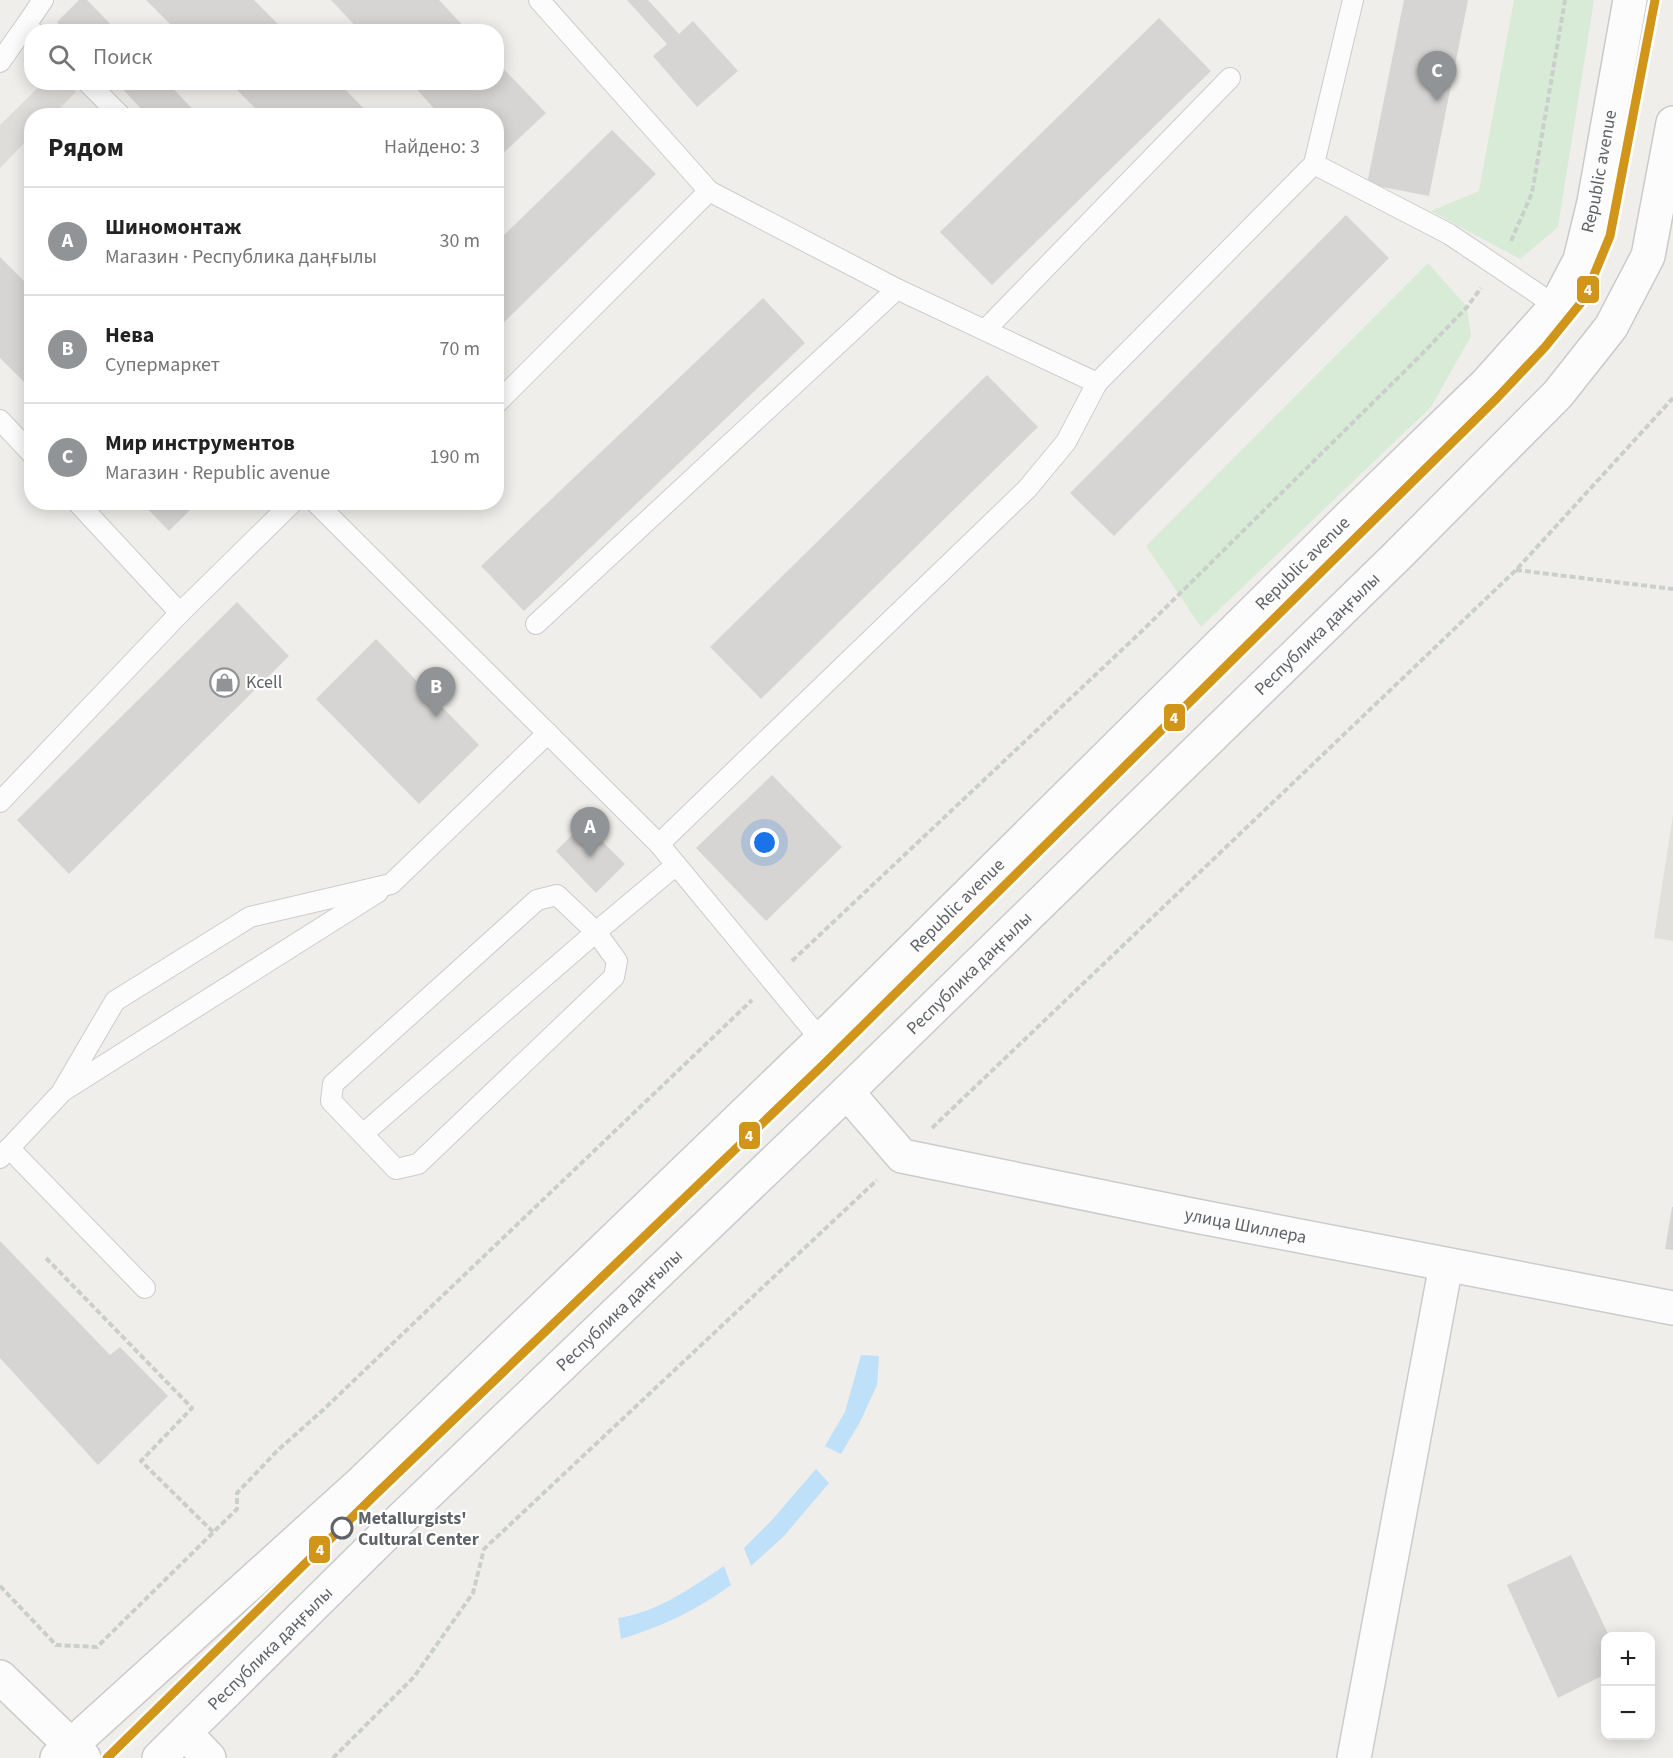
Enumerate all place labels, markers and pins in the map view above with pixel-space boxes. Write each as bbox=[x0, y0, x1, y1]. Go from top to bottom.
pin: C bbox=[1418, 51, 1456, 101]
shop icon: Kcell bbox=[209, 666, 241, 698]
pin: B bbox=[416, 668, 456, 717]
place label: Kcell bbox=[246, 670, 282, 695]
pin: A bbox=[570, 808, 610, 857]
place label: Metallurgists' Cultural Center bbox=[358, 1506, 480, 1552]
marker: Metallurgists' Cultural Center bbox=[331, 1517, 353, 1539]

